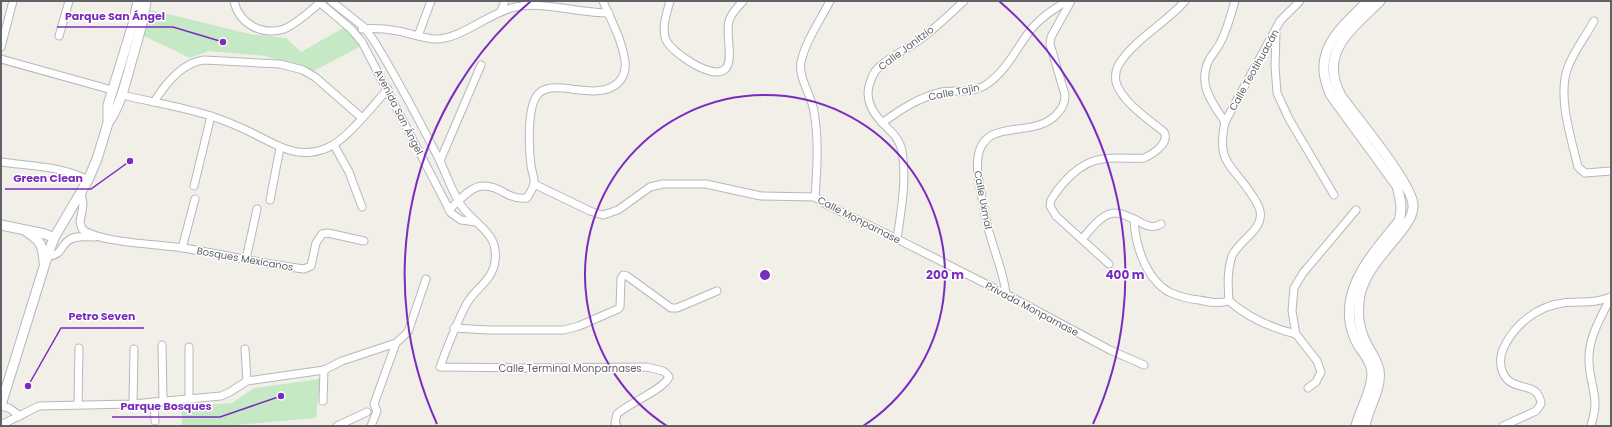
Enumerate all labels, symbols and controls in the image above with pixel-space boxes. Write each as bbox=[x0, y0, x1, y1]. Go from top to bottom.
callout: Parque San Ángel bbox=[57, 4, 173, 27]
text: Parque San Ángel bbox=[65, 8, 165, 24]
street label: Calle Janitzio bbox=[875, 22, 937, 74]
street label: Calle Teotihuacán bbox=[1225, 26, 1283, 114]
street label: Avenida San Ángel bbox=[371, 67, 427, 157]
street label: Calle Tajín bbox=[927, 80, 981, 104]
callout: Green Clean bbox=[5, 166, 91, 189]
street label: Calle Uxmal bbox=[970, 169, 996, 231]
text: Green Clean bbox=[13, 170, 83, 186]
street label: Calle Monparnase bbox=[815, 193, 903, 247]
street label: Bosques Mexicanos bbox=[195, 243, 295, 275]
text: 200 m bbox=[926, 266, 964, 283]
text: 400 m bbox=[1105, 266, 1145, 283]
centre of rings bbox=[758, 268, 772, 282]
street label: Privada Monparnase bbox=[983, 278, 1081, 340]
callout: Petro Seven bbox=[61, 305, 144, 328]
text: Petro Seven bbox=[69, 308, 135, 324]
street label: Calle Terminal Monparnases bbox=[498, 361, 642, 376]
callout: Parque Bosques bbox=[112, 394, 220, 417]
text: Parque Bosques bbox=[120, 398, 212, 414]

